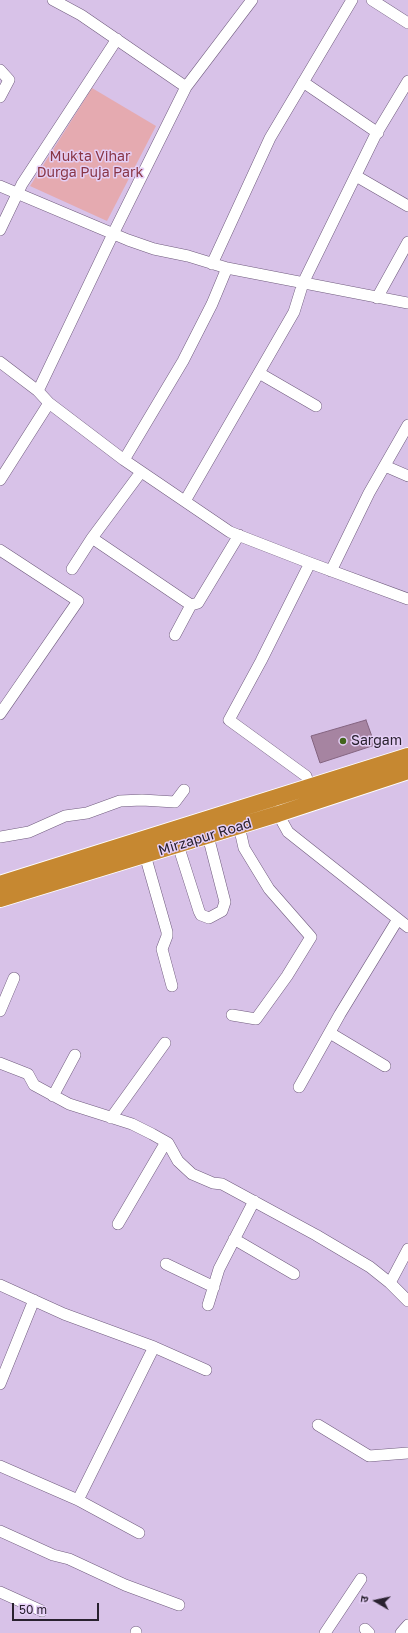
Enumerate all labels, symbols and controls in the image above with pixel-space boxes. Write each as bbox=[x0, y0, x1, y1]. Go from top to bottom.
park label: Mukta Vihar Durga Puja Park bbox=[37, 149, 143, 182]
place label: Sargam bbox=[351, 733, 402, 749]
marker: Sargam bbox=[338, 736, 348, 746]
street label: Mirzapur Road bbox=[156, 815, 254, 859]
north arrow bbox=[356, 1581, 396, 1621]
scale bar bbox=[14, 1595, 101, 1621]
text: उ bbox=[357, 1595, 371, 1603]
text: 50 m bbox=[19, 1602, 47, 1617]

